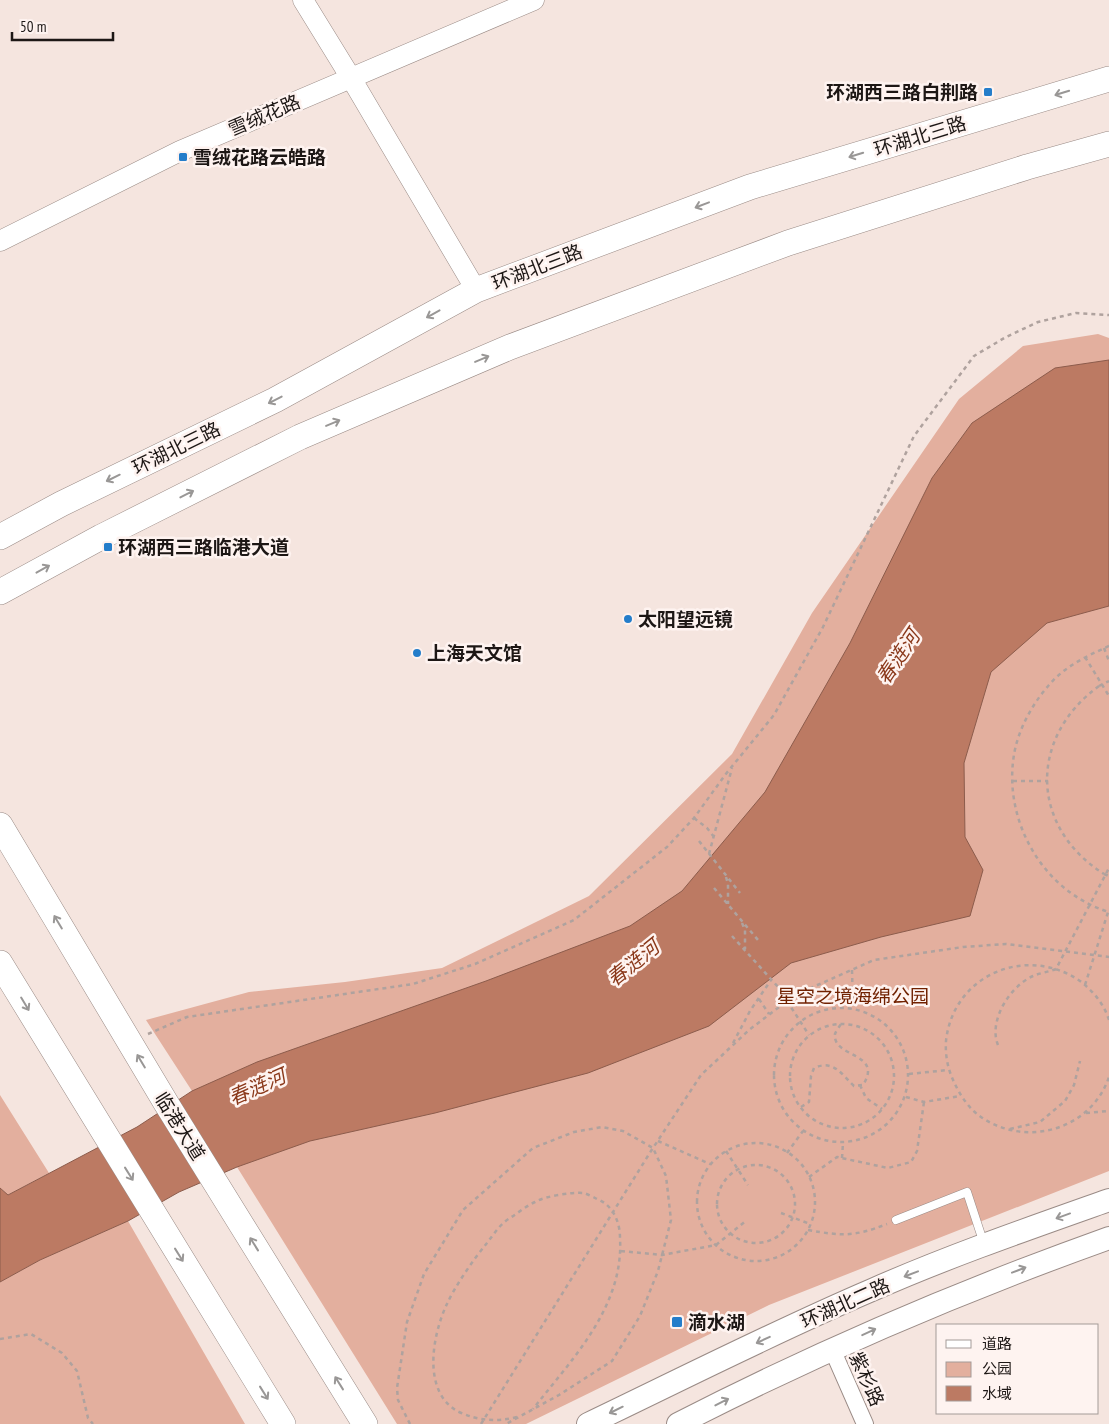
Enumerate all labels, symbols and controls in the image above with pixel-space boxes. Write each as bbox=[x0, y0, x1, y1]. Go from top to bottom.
scale bar bbox=[12, 10, 114, 42]
text: 50 m bbox=[20, 17, 46, 36]
place label: 环湖西三路白荆路 bbox=[826, 80, 978, 104]
marker: 环湖西三路白荆路 bbox=[982, 86, 994, 98]
street label: 雪绒花路 bbox=[224, 89, 304, 141]
one-way arrow bbox=[1055, 89, 1071, 99]
street label: 环湖北三路 bbox=[871, 111, 969, 161]
place label: 雪绒花路云皓路 bbox=[193, 145, 326, 169]
marker: 雪绒花路云皓路 bbox=[177, 151, 189, 163]
one-way arrow bbox=[849, 151, 865, 161]
one-way arrow bbox=[695, 201, 710, 210]
street label: 环湖北三路 bbox=[488, 239, 586, 295]
one-way arrow bbox=[426, 309, 441, 319]
one-way arrow bbox=[474, 354, 489, 364]
one-way arrow bbox=[268, 396, 283, 405]
street label: 环湖北三路 bbox=[128, 416, 224, 480]
one-way arrow bbox=[325, 418, 340, 427]
one-way arrow bbox=[106, 474, 121, 484]
one-way arrow bbox=[179, 489, 194, 498]
place label: 环湖西三路临港大道 bbox=[118, 535, 289, 559]
marker: 环湖西三路临港大道 bbox=[102, 541, 114, 553]
one-way arrow bbox=[35, 564, 50, 574]
place label: 太阳望远镜 bbox=[638, 607, 733, 631]
marker: 太阳望远镜 bbox=[622, 613, 634, 625]
water label: 春涟河 bbox=[870, 622, 928, 689]
place label: 上海天文馆 bbox=[427, 641, 522, 665]
marker: 上海天文馆 bbox=[411, 647, 423, 659]
one-way arrow bbox=[52, 915, 62, 929]
water label: 春涟河 bbox=[602, 932, 668, 992]
park label: 星空之境海绵公园 bbox=[777, 984, 929, 1008]
one-way arrow bbox=[21, 997, 31, 1011]
one-way arrow bbox=[136, 1055, 146, 1069]
water label: 春涟河 bbox=[224, 1061, 293, 1111]
street label: 临港大道 bbox=[150, 1087, 210, 1165]
one-way arrow bbox=[124, 1167, 134, 1181]
one-way arrow bbox=[1056, 1212, 1071, 1221]
one-way arrow bbox=[248, 1238, 258, 1252]
one-way arrow bbox=[174, 1248, 184, 1262]
one-way arrow bbox=[1011, 1265, 1026, 1274]
one-way arrow bbox=[904, 1270, 920, 1279]
street label: 环湖北二路 bbox=[797, 1273, 893, 1333]
place label: 滴水湖 bbox=[688, 1310, 745, 1334]
marker: 滴水湖 bbox=[670, 1315, 684, 1329]
legend bbox=[936, 1324, 1099, 1414]
one-way arrow bbox=[861, 1327, 876, 1337]
text: 道路 bbox=[982, 1334, 1012, 1353]
one-way arrow bbox=[756, 1336, 771, 1345]
street label: 紫杉路 bbox=[844, 1348, 890, 1410]
text: 公园 bbox=[982, 1359, 1012, 1378]
one-way arrow bbox=[334, 1376, 344, 1390]
text: 水域 bbox=[982, 1384, 1012, 1403]
one-way arrow bbox=[260, 1386, 270, 1400]
one-way arrow bbox=[714, 1397, 729, 1407]
one-way arrow bbox=[609, 1406, 624, 1415]

